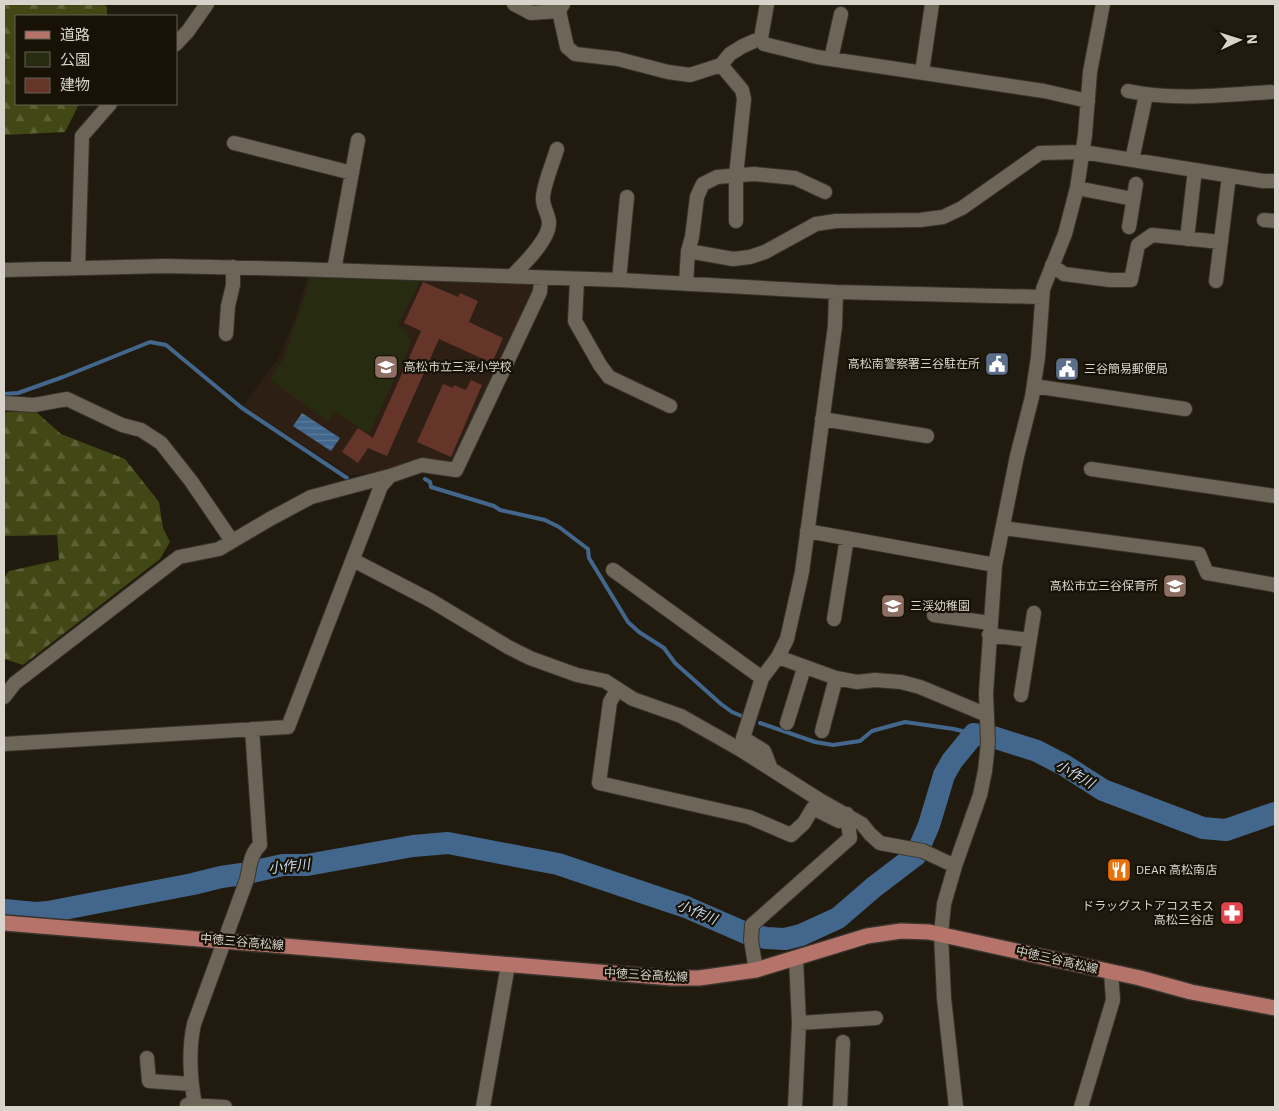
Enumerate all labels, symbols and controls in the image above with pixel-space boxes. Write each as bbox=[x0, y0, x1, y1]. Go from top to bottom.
legend bbox=[15, 15, 178, 105]
north arrow bbox=[1214, 15, 1264, 65]
text: 道路 bbox=[60, 25, 90, 44]
text: N bbox=[1243, 33, 1261, 45]
text: 公園 bbox=[60, 50, 90, 69]
text: 建物 bbox=[60, 75, 90, 94]
public building icon: 高松南警察署三谷駐在所 bbox=[984, 351, 1010, 377]
school or university icon: 高松市立三渓小学校 bbox=[373, 354, 399, 380]
place label: 高松南警察署三谷駐在所 bbox=[848, 356, 980, 371]
public building icon: 三谷簡易郵便局 bbox=[1054, 356, 1080, 382]
place label: 高松市立三渓小学校 bbox=[404, 359, 512, 374]
place label: 三谷簡易郵便局 bbox=[1084, 361, 1168, 376]
school or university icon: 高松市立三谷保育所 bbox=[1162, 573, 1188, 599]
place label: 高松市立三谷保育所 bbox=[1050, 578, 1158, 593]
school or university icon: 三渓幼稚園 bbox=[880, 593, 906, 619]
place label: 三渓幼稚園 bbox=[910, 598, 970, 613]
water label: 小作川 bbox=[1052, 756, 1099, 793]
water label: 小作川 bbox=[267, 855, 313, 877]
restaurant icon: DEAR 高松南店 bbox=[1106, 857, 1132, 883]
place label: DEAR 高松南店 bbox=[1136, 862, 1217, 877]
water label: 小作川 bbox=[674, 896, 722, 929]
place label: ドラッグストアコスモス 高松三谷店 bbox=[1082, 898, 1214, 927]
pharmacy icon: ドラッグストアコスモス 高松三谷店 bbox=[1219, 900, 1245, 926]
street label: 中徳三谷高松線 bbox=[200, 930, 285, 953]
street label: 中徳三谷高松線 bbox=[1014, 943, 1100, 976]
street label: 中徳三谷高松線 bbox=[604, 965, 688, 984]

